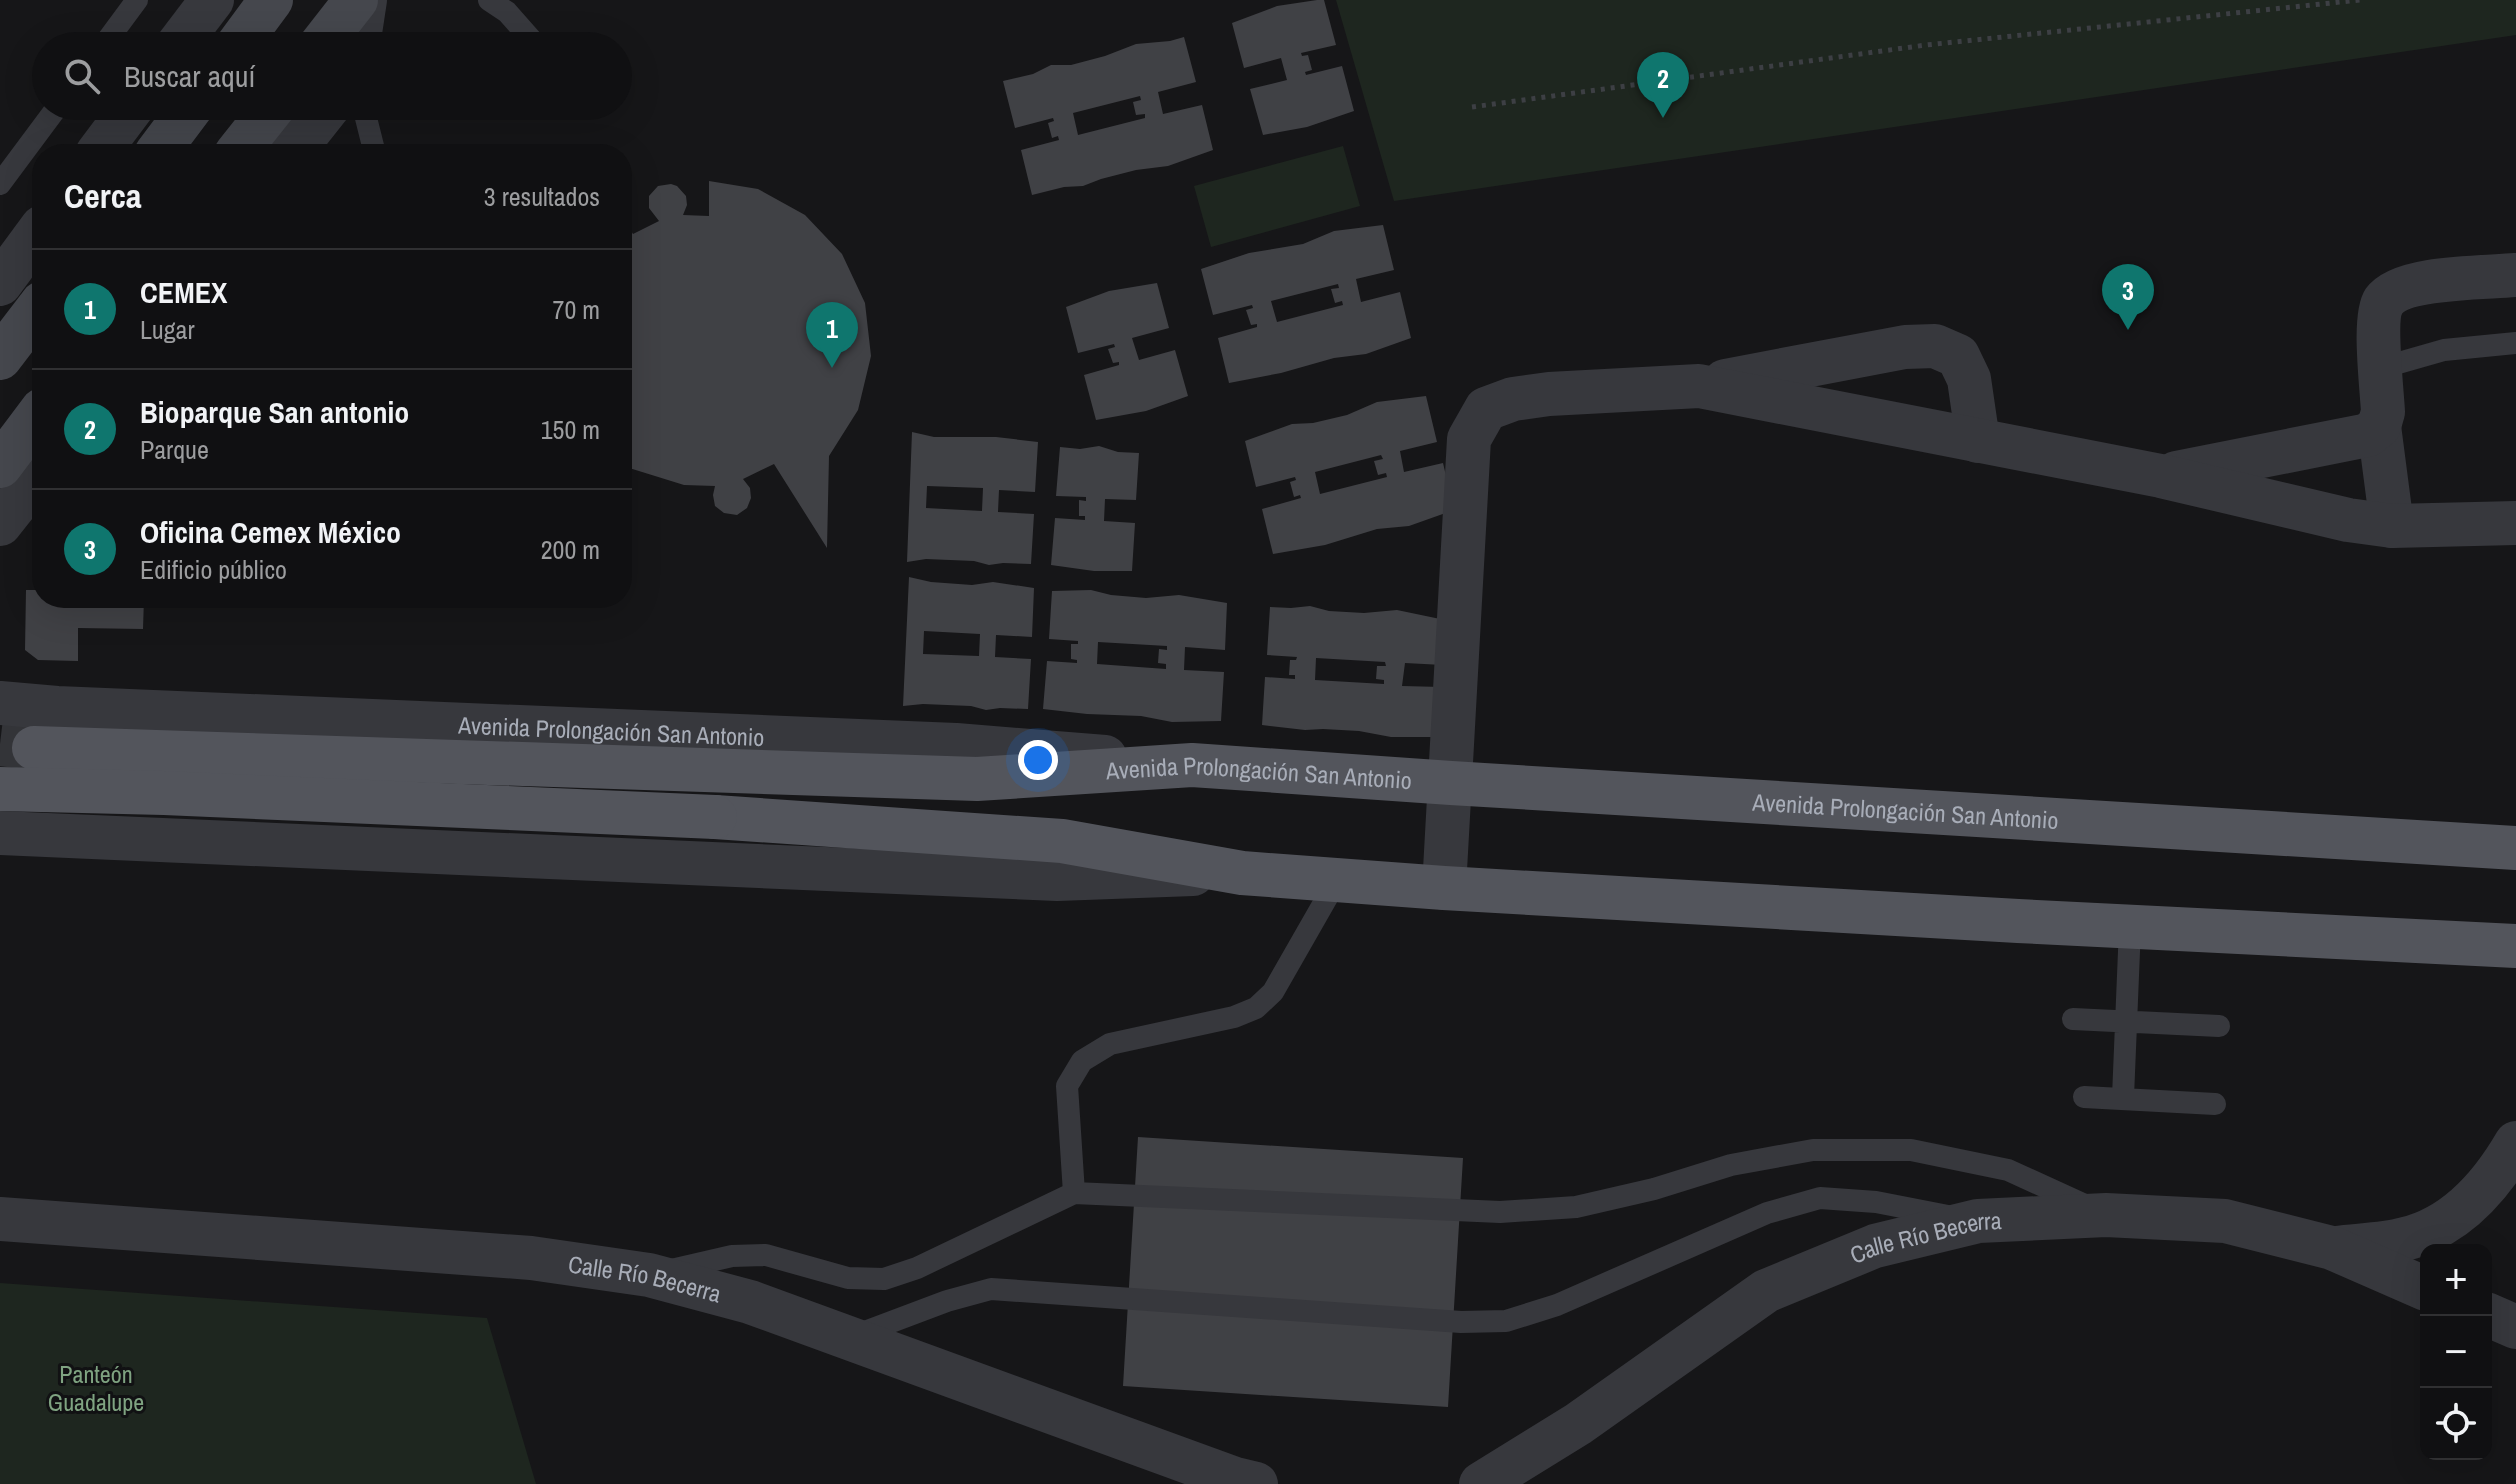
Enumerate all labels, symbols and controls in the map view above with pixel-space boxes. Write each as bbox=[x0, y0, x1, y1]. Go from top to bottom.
search box bbox=[32, 32, 632, 120]
pin: 2 bbox=[1637, 52, 1689, 118]
icon: search bbox=[60, 54, 104, 98]
text: Buscar aquí bbox=[124, 56, 255, 96]
text: Cerca bbox=[64, 173, 142, 219]
text: 3 resultados bbox=[484, 179, 600, 214]
pin: 3 bbox=[2102, 264, 2154, 330]
text: CEMEX bbox=[140, 272, 227, 312]
text: 1 bbox=[84, 292, 96, 327]
text: 70 m bbox=[553, 292, 600, 327]
pin: 1 bbox=[806, 302, 858, 368]
text: Lugar bbox=[140, 312, 195, 347]
text: Bioparque San antonio bbox=[140, 392, 409, 432]
text: 2 bbox=[84, 412, 96, 447]
text: 150 m bbox=[541, 412, 600, 447]
text: Parque bbox=[140, 432, 209, 467]
text: Oficina Cemex México bbox=[140, 512, 401, 552]
text: 3 bbox=[84, 532, 96, 567]
text: 200 m bbox=[541, 532, 600, 567]
text: Edificio público bbox=[140, 552, 287, 587]
street label: Avenida Prolongación San Antonio bbox=[457, 708, 765, 753]
your location bbox=[1018, 740, 1058, 780]
street label: Avenida Prolongación San Antonio bbox=[1104, 749, 1413, 796]
street label: Avenida Prolongación San Antonio bbox=[1751, 785, 2059, 836]
street label: Calle Río Becerra bbox=[1845, 1204, 2002, 1271]
map controls bbox=[2420, 1244, 2492, 1460]
button: + bbox=[2420, 1244, 2492, 1316]
street label: Calle Río Becerra bbox=[566, 1248, 725, 1310]
button: − bbox=[2420, 1316, 2492, 1388]
park label: Panteón Guadalupe bbox=[48, 1358, 144, 1418]
button: locate bbox=[2420, 1388, 2492, 1460]

